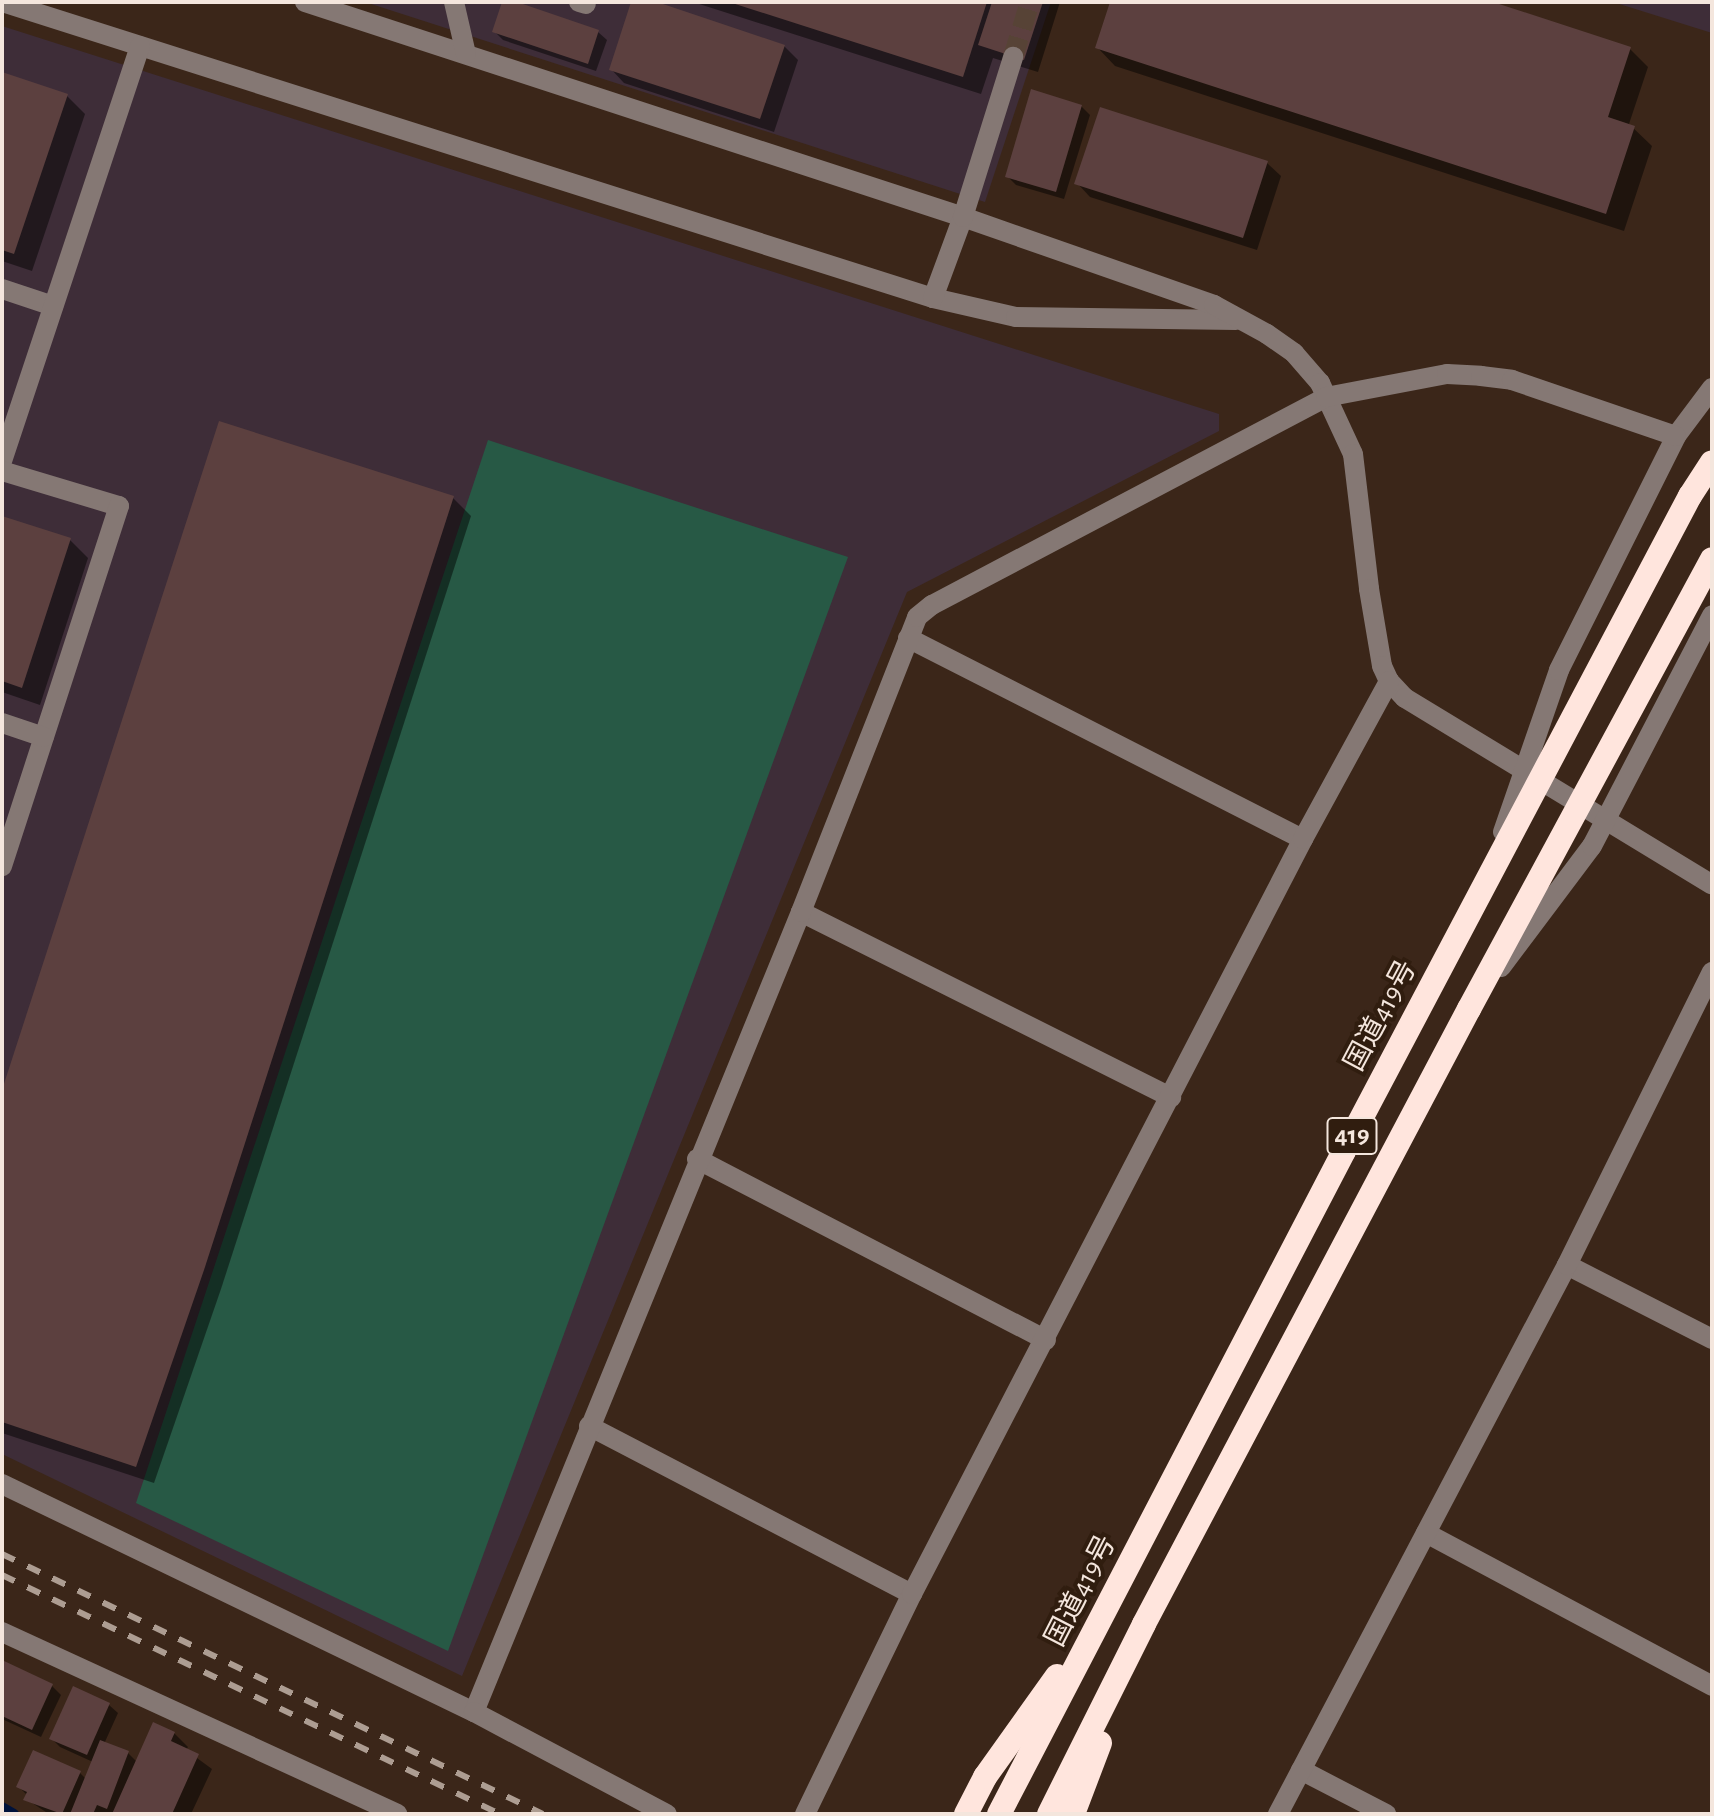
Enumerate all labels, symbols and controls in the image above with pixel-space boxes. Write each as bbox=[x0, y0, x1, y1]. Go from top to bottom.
street label: 国道419号 bbox=[1338, 955, 1424, 1077]
road number: 419 bbox=[1326, 1114, 1378, 1158]
street label: 国道419号 bbox=[1039, 1530, 1123, 1652]

